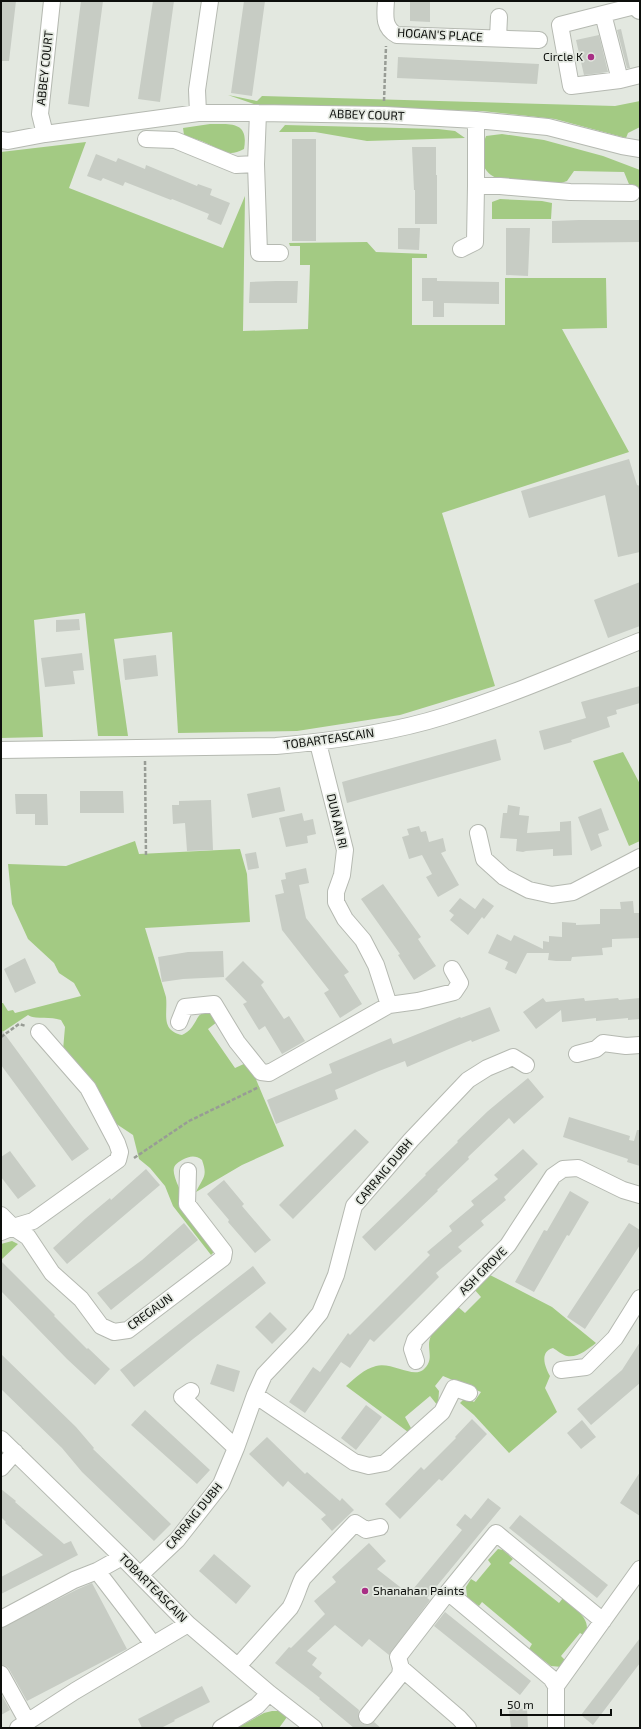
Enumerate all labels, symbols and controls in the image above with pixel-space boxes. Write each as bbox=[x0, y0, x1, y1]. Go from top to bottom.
street label: HOGAN'S PLACE bbox=[397, 25, 483, 43]
street label: ABBEY COURT bbox=[33, 30, 55, 106]
place label: Circle K bbox=[543, 49, 583, 63]
marker: Circle K bbox=[586, 52, 596, 62]
street label: ABBEY COURT bbox=[329, 106, 405, 122]
street label: TOBARTEASCAIN bbox=[283, 725, 375, 751]
street label: DUN AN RI bbox=[325, 792, 351, 850]
street label: CARRAIG DUBH bbox=[352, 1136, 415, 1207]
street label: ASH GROVE bbox=[455, 1243, 509, 1297]
street label: CREGAUN bbox=[124, 1290, 175, 1332]
street label: CARRAIG DUBH bbox=[162, 1479, 224, 1551]
street label: TOBARTEASCAIN bbox=[117, 1550, 191, 1624]
place label: Shanahan Paints bbox=[373, 1583, 464, 1597]
marker: Shanahan Paints bbox=[360, 1586, 370, 1596]
scale bar bbox=[501, 1691, 611, 1717]
text: 50 m bbox=[507, 1697, 534, 1711]

